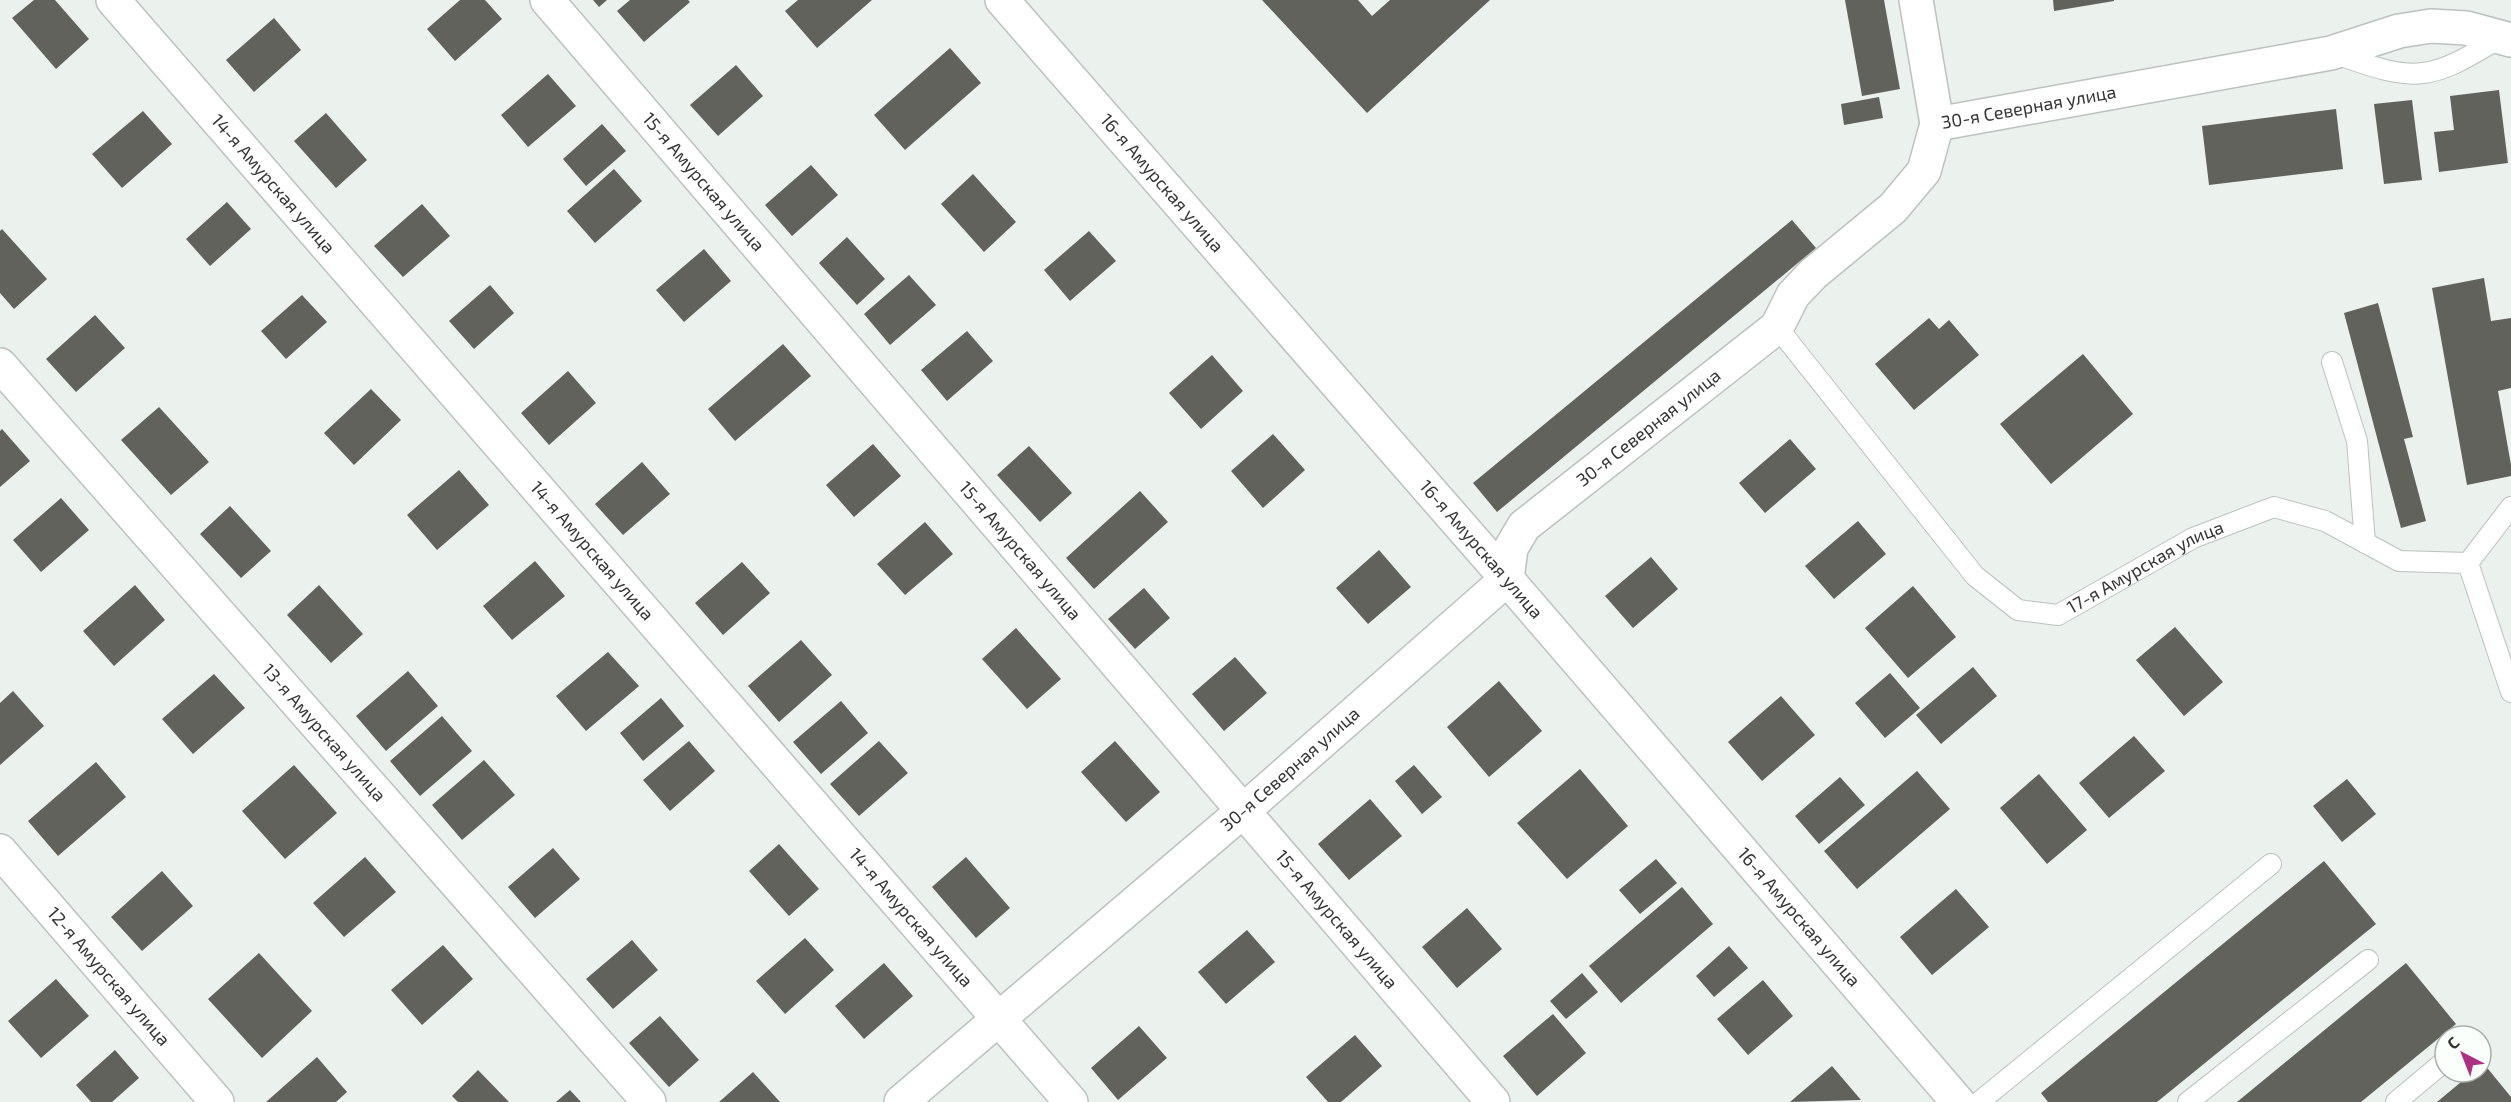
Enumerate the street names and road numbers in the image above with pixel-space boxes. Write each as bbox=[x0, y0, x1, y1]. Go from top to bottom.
street label: 30-я Северная улица bbox=[1939, 80, 2118, 133]
street label: 15-я Амурская улица bbox=[638, 108, 770, 255]
street label: 14-я Амурская улица bbox=[207, 109, 340, 258]
street label: 16-я Амурская улица bbox=[1096, 109, 1229, 256]
street label: 30-я Северная улица bbox=[1572, 364, 1725, 491]
street label: 16-я Амурская улица bbox=[1416, 475, 1548, 623]
street label: 14-я Амурская улица bbox=[526, 476, 659, 624]
street label: 15-я Амурская улица bbox=[955, 476, 1086, 624]
street label: 17-я Амурская улица bbox=[2063, 515, 2226, 618]
street label: 13-я Амурская улица bbox=[258, 659, 391, 806]
street label: 30-я Северная улица bbox=[1216, 702, 1364, 835]
street label: 14-я Амурская улица bbox=[845, 843, 978, 991]
street label: 16-я Амурская улица bbox=[1733, 843, 1866, 991]
street label: 15-я Амурская улица bbox=[1272, 845, 1403, 993]
street label: 12-я Амурская улица bbox=[43, 902, 175, 1050]

